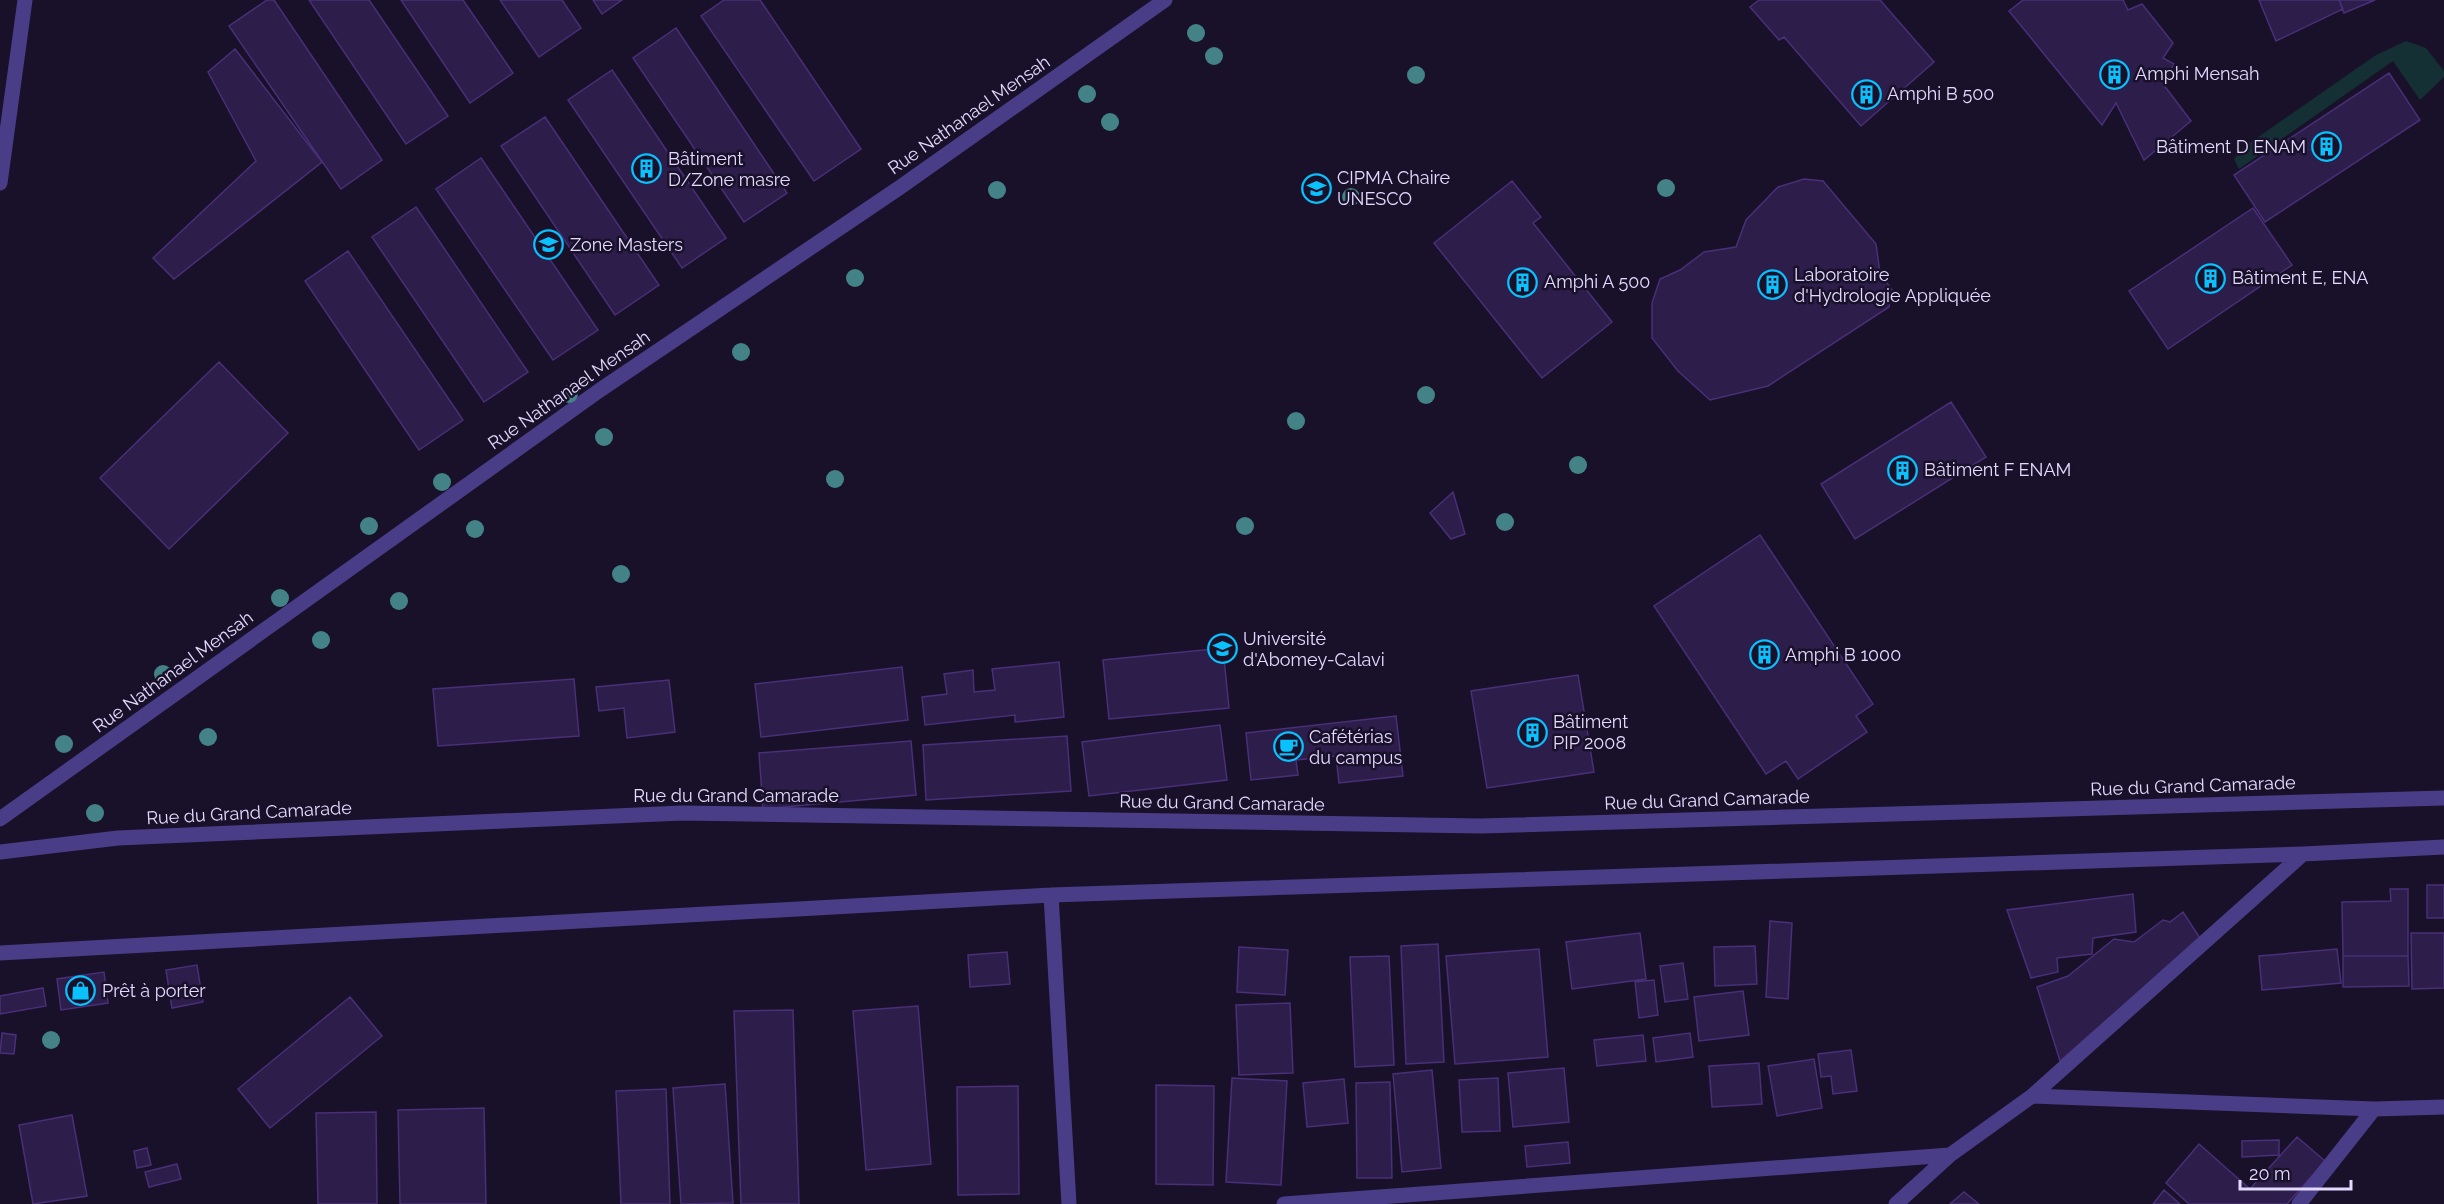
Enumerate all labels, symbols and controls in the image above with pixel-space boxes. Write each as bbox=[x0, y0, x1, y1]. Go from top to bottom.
street label: Rue Nathanael Mensah bbox=[884, 51, 1054, 178]
building icon: Amphi Mensah bbox=[2098, 58, 2130, 90]
place label: Amphi Mensah bbox=[2135, 63, 2260, 84]
building icon: Amphi B 500 bbox=[1850, 78, 1882, 110]
place label: Amphi B 500 bbox=[1887, 83, 1994, 104]
building icon: Bâtiment D ENAM bbox=[2311, 131, 2343, 163]
place label: Bâtiment D ENAM bbox=[2156, 136, 2306, 157]
place label: Bâtiment D/Zone masre bbox=[668, 148, 791, 190]
building icon: Bâtiment D/Zone masre bbox=[631, 153, 663, 185]
place label: CIPMA Chaire UNESCO bbox=[1337, 167, 1451, 209]
school or university icon: CIPMA Chaire UNESCO bbox=[1300, 172, 1332, 204]
school or university icon: Zone Masters bbox=[533, 229, 565, 261]
place label: Zone Masters bbox=[570, 234, 683, 255]
building icon: Bâtiment E, ENA bbox=[2195, 262, 2227, 294]
place label: Laboratoire d'Hydrologie Appliquée bbox=[1794, 264, 1991, 306]
building icon: Amphi A 500 bbox=[1507, 266, 1539, 298]
place label: Bâtiment E, ENA bbox=[2232, 267, 2368, 288]
building icon: Laboratoire d'Hydrologie Appliquée bbox=[1757, 269, 1789, 301]
place label: Amphi A 500 bbox=[1544, 271, 1650, 292]
street label: Rue Nathanael Mensah bbox=[484, 326, 654, 453]
building icon: Bâtiment F ENAM bbox=[1887, 454, 1919, 486]
place label: Bâtiment F ENAM bbox=[1924, 459, 2071, 480]
street label: Rue Nathanael Mensah bbox=[89, 606, 257, 737]
place label: Université d'Abomey-Calavi bbox=[1243, 628, 1385, 670]
school or university icon: Université d'Abomey-Calavi bbox=[1206, 633, 1238, 665]
building icon: Amphi B 1000 bbox=[1748, 639, 1780, 671]
place label: Amphi B 1000 bbox=[1785, 644, 1901, 665]
place label: Bâtiment PIP 2008 bbox=[1553, 711, 1628, 753]
building icon: Bâtiment PIP 2008 bbox=[1516, 716, 1548, 748]
place label: Cafétérias du campus bbox=[1309, 726, 1403, 768]
cafe icon: Cafétérias du campus bbox=[1272, 731, 1304, 763]
street label: Rue du Grand Camarade bbox=[2090, 771, 2297, 800]
street label: Rue du Grand Camarade bbox=[633, 785, 839, 806]
street label: Rue du Grand Camarade bbox=[1604, 785, 1811, 814]
street label: Rue du Grand Camarade bbox=[1119, 790, 1325, 815]
street label: Rue du Grand Camarade bbox=[146, 797, 353, 828]
shop icon: Prêt à porter bbox=[65, 975, 97, 1007]
place label: Prêt à porter bbox=[102, 980, 206, 1001]
scale bar bbox=[2240, 1153, 2351, 1191]
text: 20 m bbox=[2249, 1163, 2291, 1184]

